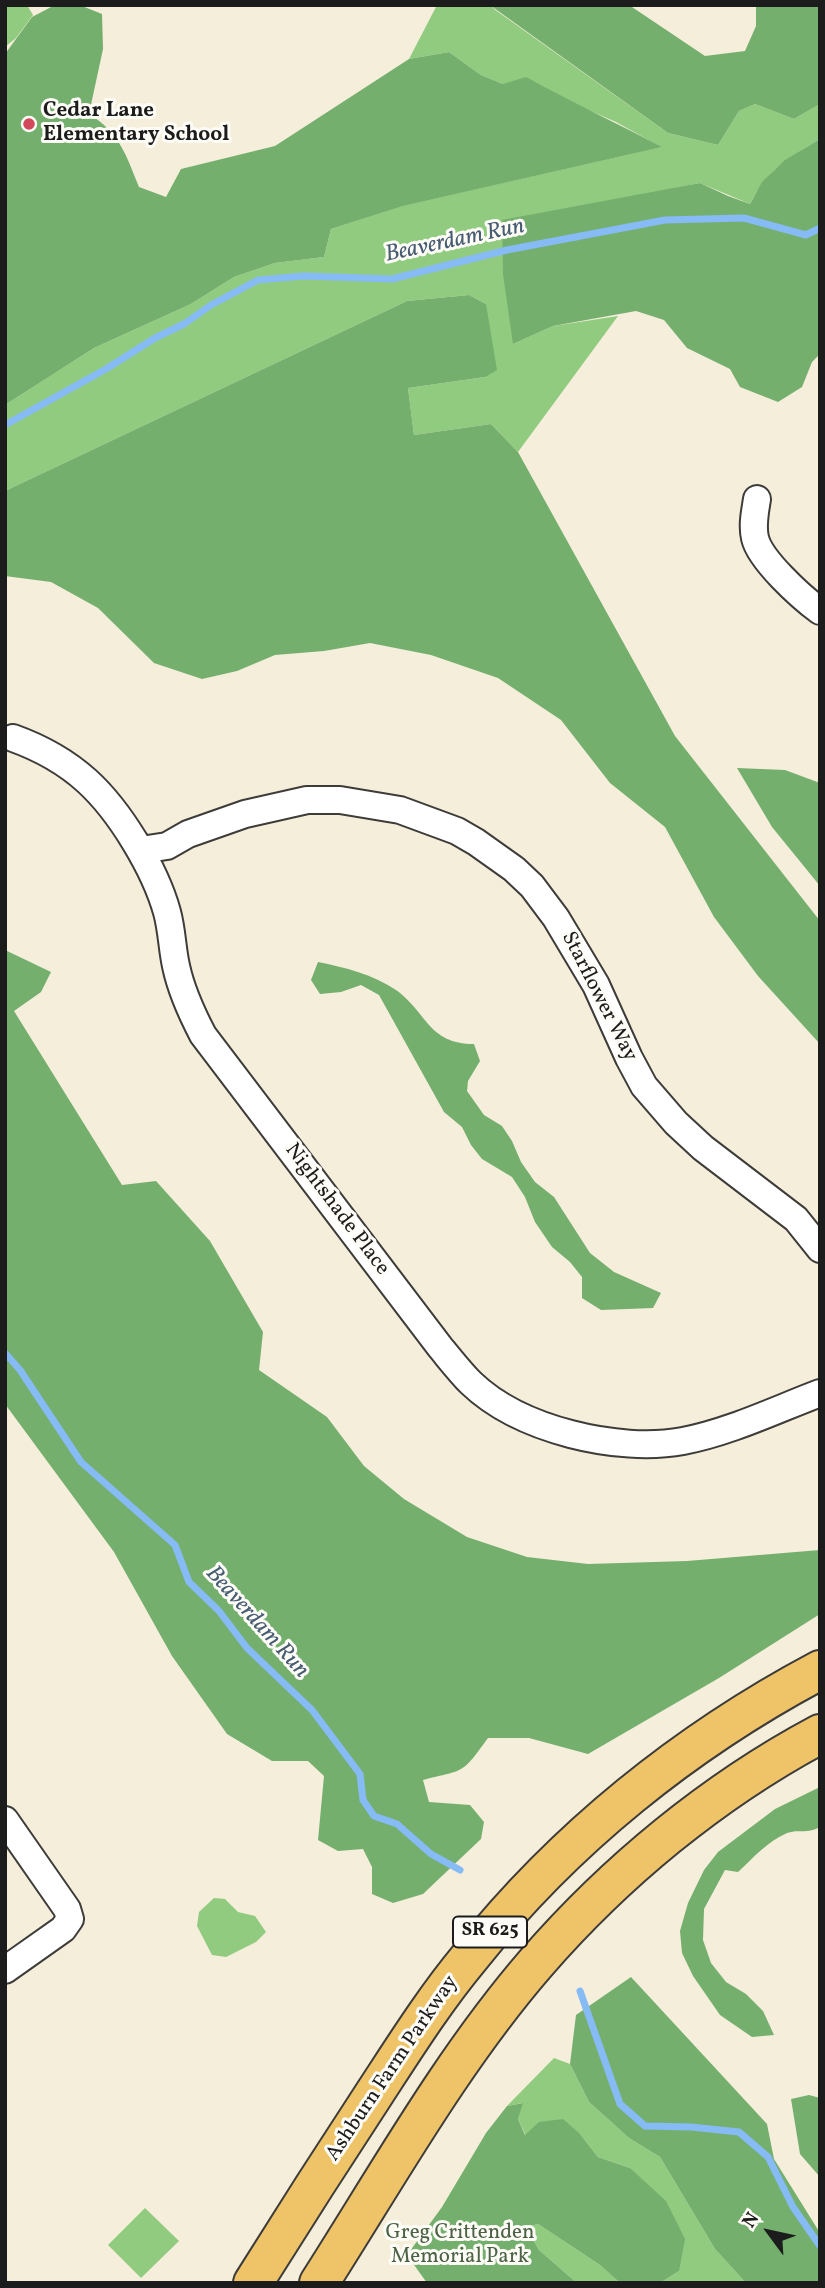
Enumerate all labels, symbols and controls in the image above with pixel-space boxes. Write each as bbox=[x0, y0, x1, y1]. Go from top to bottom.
place label: Cedar Lane Elementary School bbox=[43, 99, 229, 149]
marker: Cedar Lane Elementary School bbox=[21, 116, 37, 132]
water label: Beaverdam Run bbox=[383, 214, 527, 270]
street label: Starflower Way bbox=[555, 928, 641, 1066]
street label: Nightshade Place bbox=[278, 1139, 394, 1281]
water label: Beaverdam Run bbox=[198, 1561, 314, 1685]
road number: SR 625 bbox=[453, 1916, 527, 1948]
street label: Ashburn Farm Parkway bbox=[322, 1971, 464, 2167]
north arrow bbox=[734, 2197, 804, 2267]
text: N bbox=[737, 2208, 766, 2233]
park label: Greg Crittenden Memorial Park bbox=[385, 2221, 535, 2271]

